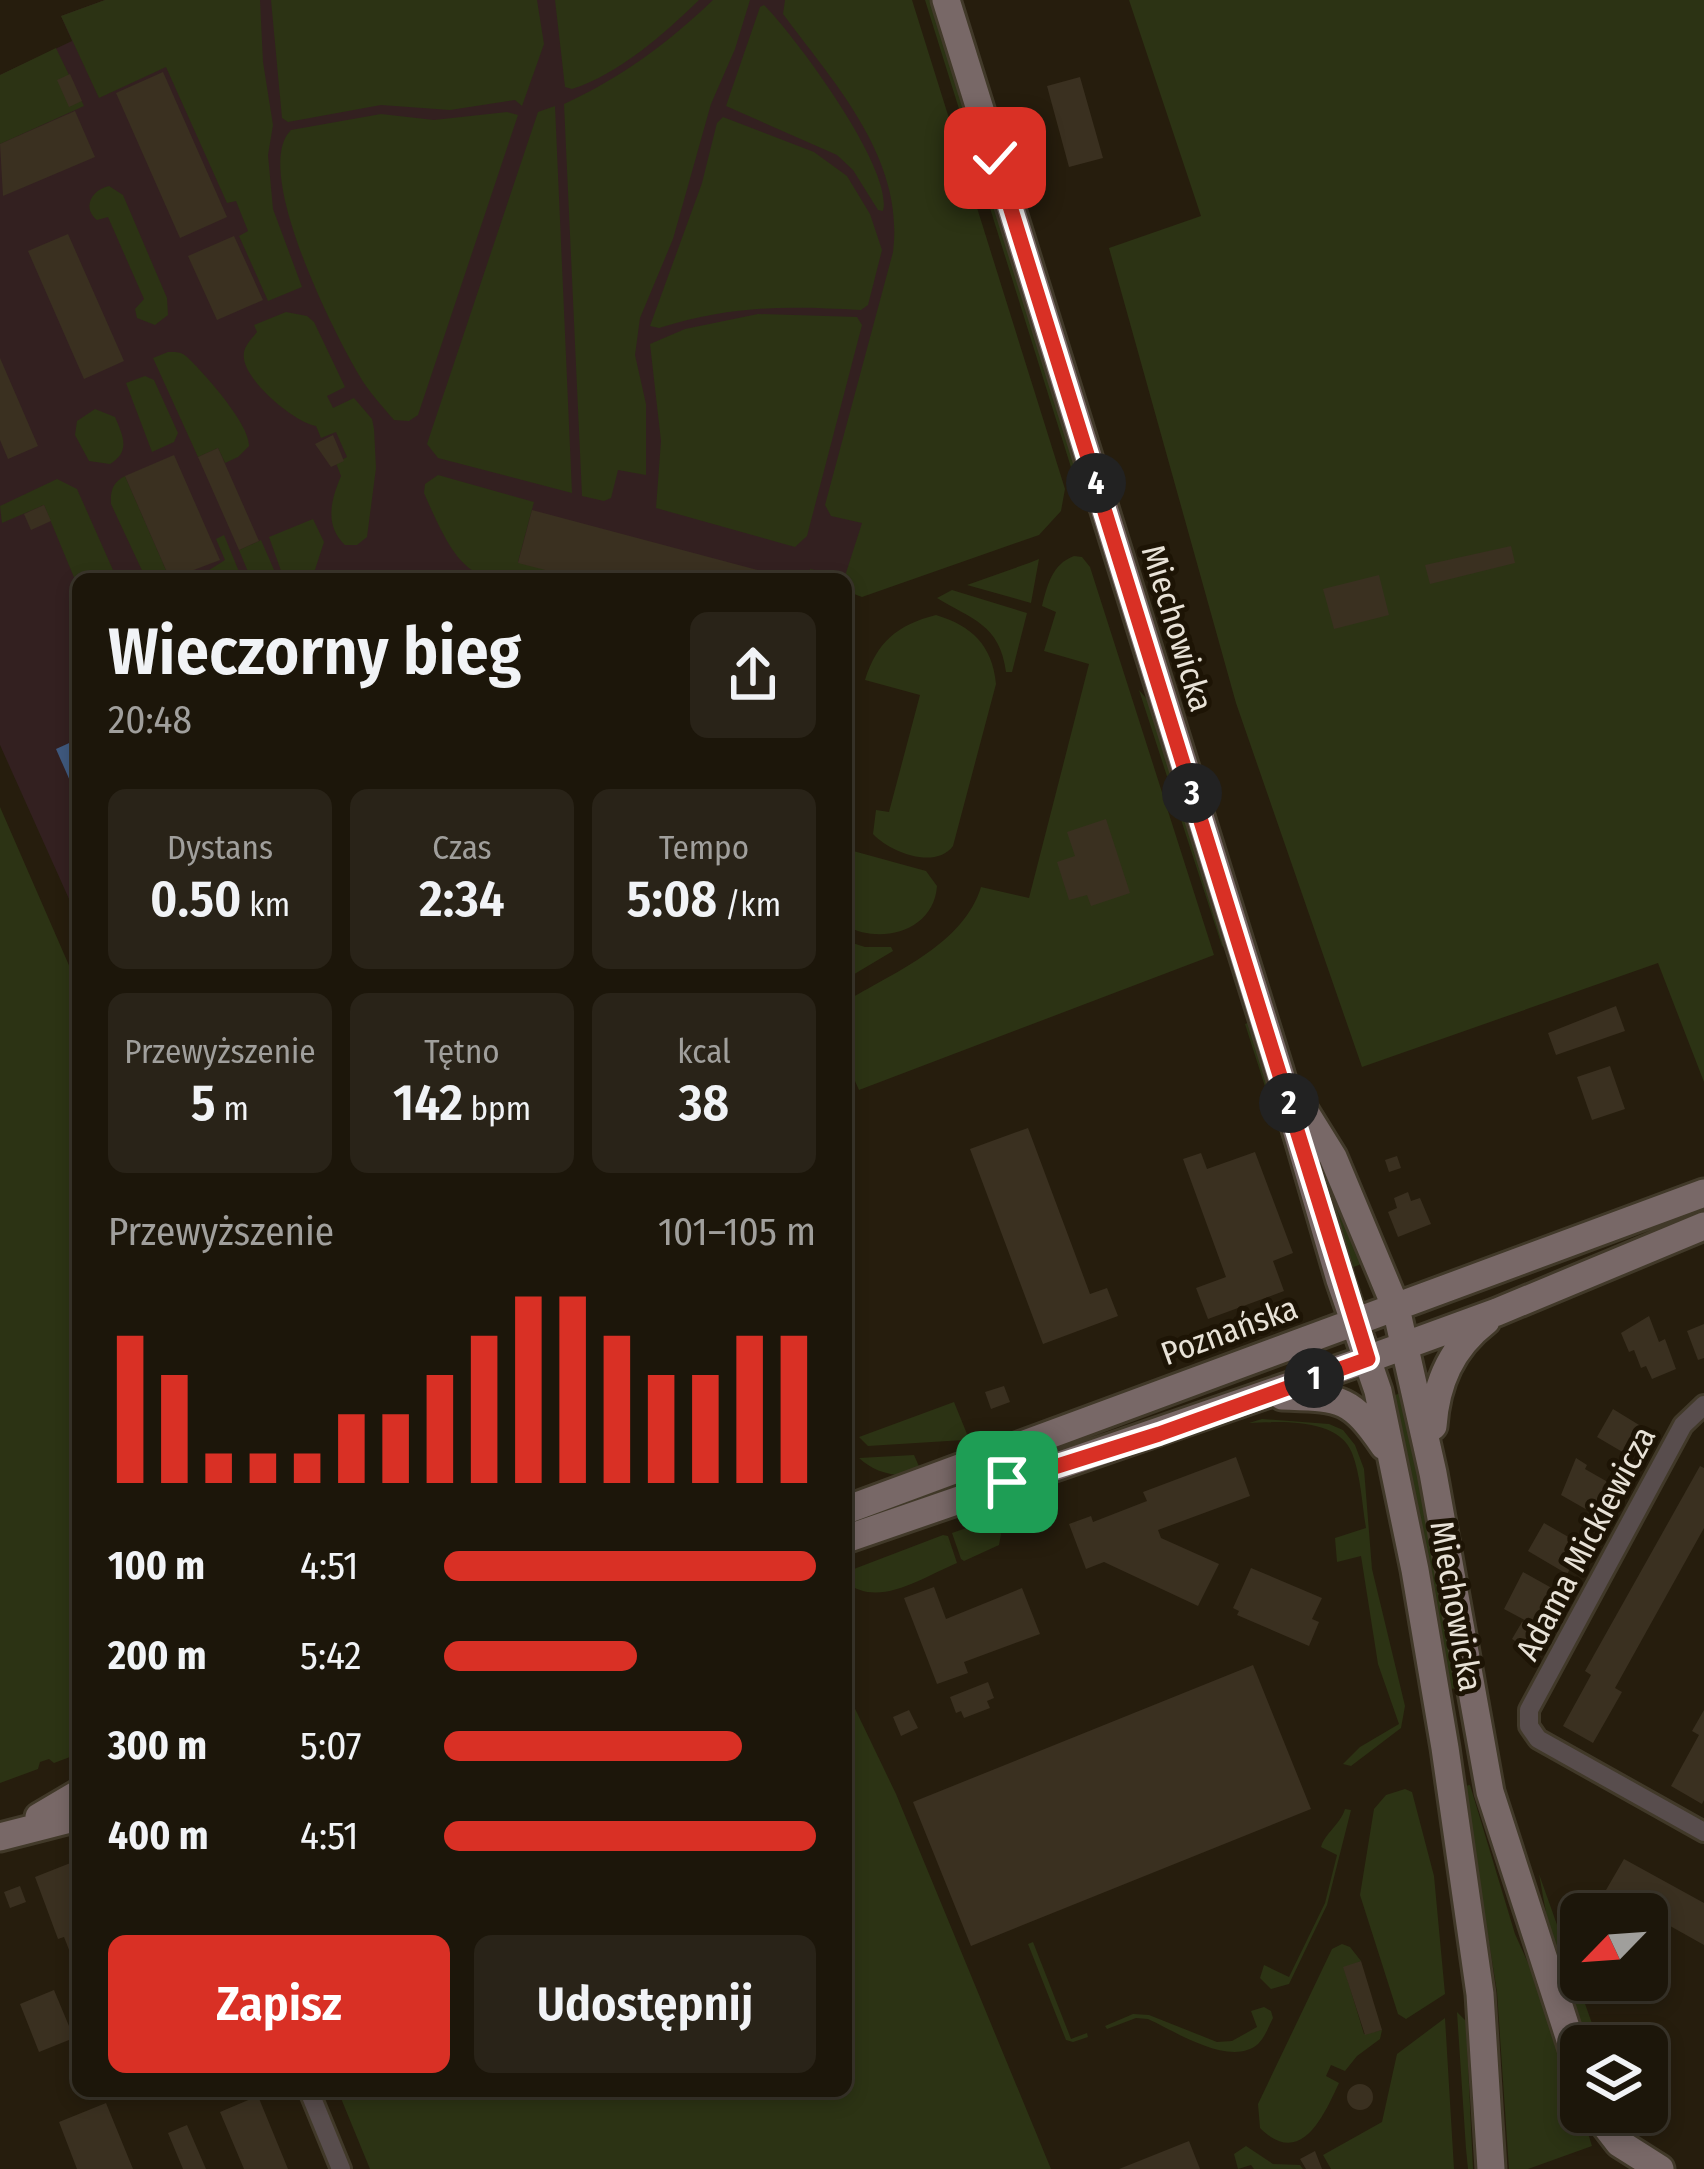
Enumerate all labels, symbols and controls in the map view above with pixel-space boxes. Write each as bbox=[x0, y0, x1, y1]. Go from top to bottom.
pin bbox=[944, 107, 1046, 209]
icon: check bbox=[962, 125, 1028, 191]
pin: 4 bbox=[1066, 453, 1126, 513]
text: 4 bbox=[1088, 463, 1104, 503]
street label: Miechowicka bbox=[1133, 540, 1221, 716]
text: Wieczorny bieg bbox=[108, 612, 521, 691]
button: share bbox=[690, 612, 816, 738]
text: 20:48 bbox=[108, 697, 192, 743]
pin: 3 bbox=[1162, 763, 1222, 823]
text: 3 bbox=[1184, 773, 1200, 813]
text: Dystans bbox=[167, 828, 273, 868]
text: Czas bbox=[432, 828, 492, 868]
text: Tempo bbox=[659, 828, 749, 868]
text: 0.50 bbox=[150, 868, 242, 930]
text: 2:34 bbox=[419, 868, 505, 930]
text: 5:08 bbox=[627, 868, 717, 930]
text: km bbox=[242, 885, 290, 925]
text: /km bbox=[717, 885, 781, 925]
text: Przewyższenie bbox=[124, 1032, 316, 1072]
text: Tętno bbox=[424, 1032, 500, 1072]
text: kcal bbox=[677, 1032, 731, 1072]
text: 5 bbox=[191, 1072, 216, 1134]
text: 142 bbox=[393, 1072, 463, 1134]
text: 38 bbox=[679, 1072, 729, 1134]
pin: 2 bbox=[1259, 1073, 1319, 1133]
text: 2 bbox=[1281, 1083, 1297, 1123]
text: m bbox=[216, 1089, 249, 1129]
text: bpm bbox=[463, 1089, 531, 1129]
text: Przewyższenie bbox=[108, 1209, 334, 1255]
text: 101–105 m bbox=[658, 1209, 816, 1255]
street label: Poznańska bbox=[1156, 1288, 1303, 1374]
pin: 1 bbox=[1284, 1348, 1344, 1408]
text: 1 bbox=[1307, 1358, 1321, 1398]
street label: Adama Mickiewicza bbox=[1507, 1420, 1664, 1667]
pin bbox=[956, 1431, 1058, 1533]
icon: arrive bbox=[974, 1449, 1040, 1515]
street label: Miechowicka bbox=[1421, 1518, 1491, 1694]
text: 100 m bbox=[108, 1543, 205, 1589]
text: 4:51 bbox=[300, 1543, 359, 1589]
text: 200 m bbox=[108, 1633, 207, 1679]
text: 5:42 bbox=[300, 1633, 362, 1679]
text: 300 m bbox=[108, 1723, 207, 1769]
text: 5:07 bbox=[300, 1723, 362, 1769]
text: 400 m bbox=[108, 1813, 209, 1859]
text: 4:51 bbox=[300, 1813, 359, 1859]
north arrow bbox=[1560, 1893, 1668, 2001]
map controls bbox=[1560, 1893, 1668, 2133]
button: Zapisz bbox=[108, 1935, 450, 2073]
button: Udostępnij bbox=[474, 1935, 816, 2073]
button: layers bbox=[1560, 2025, 1668, 2133]

